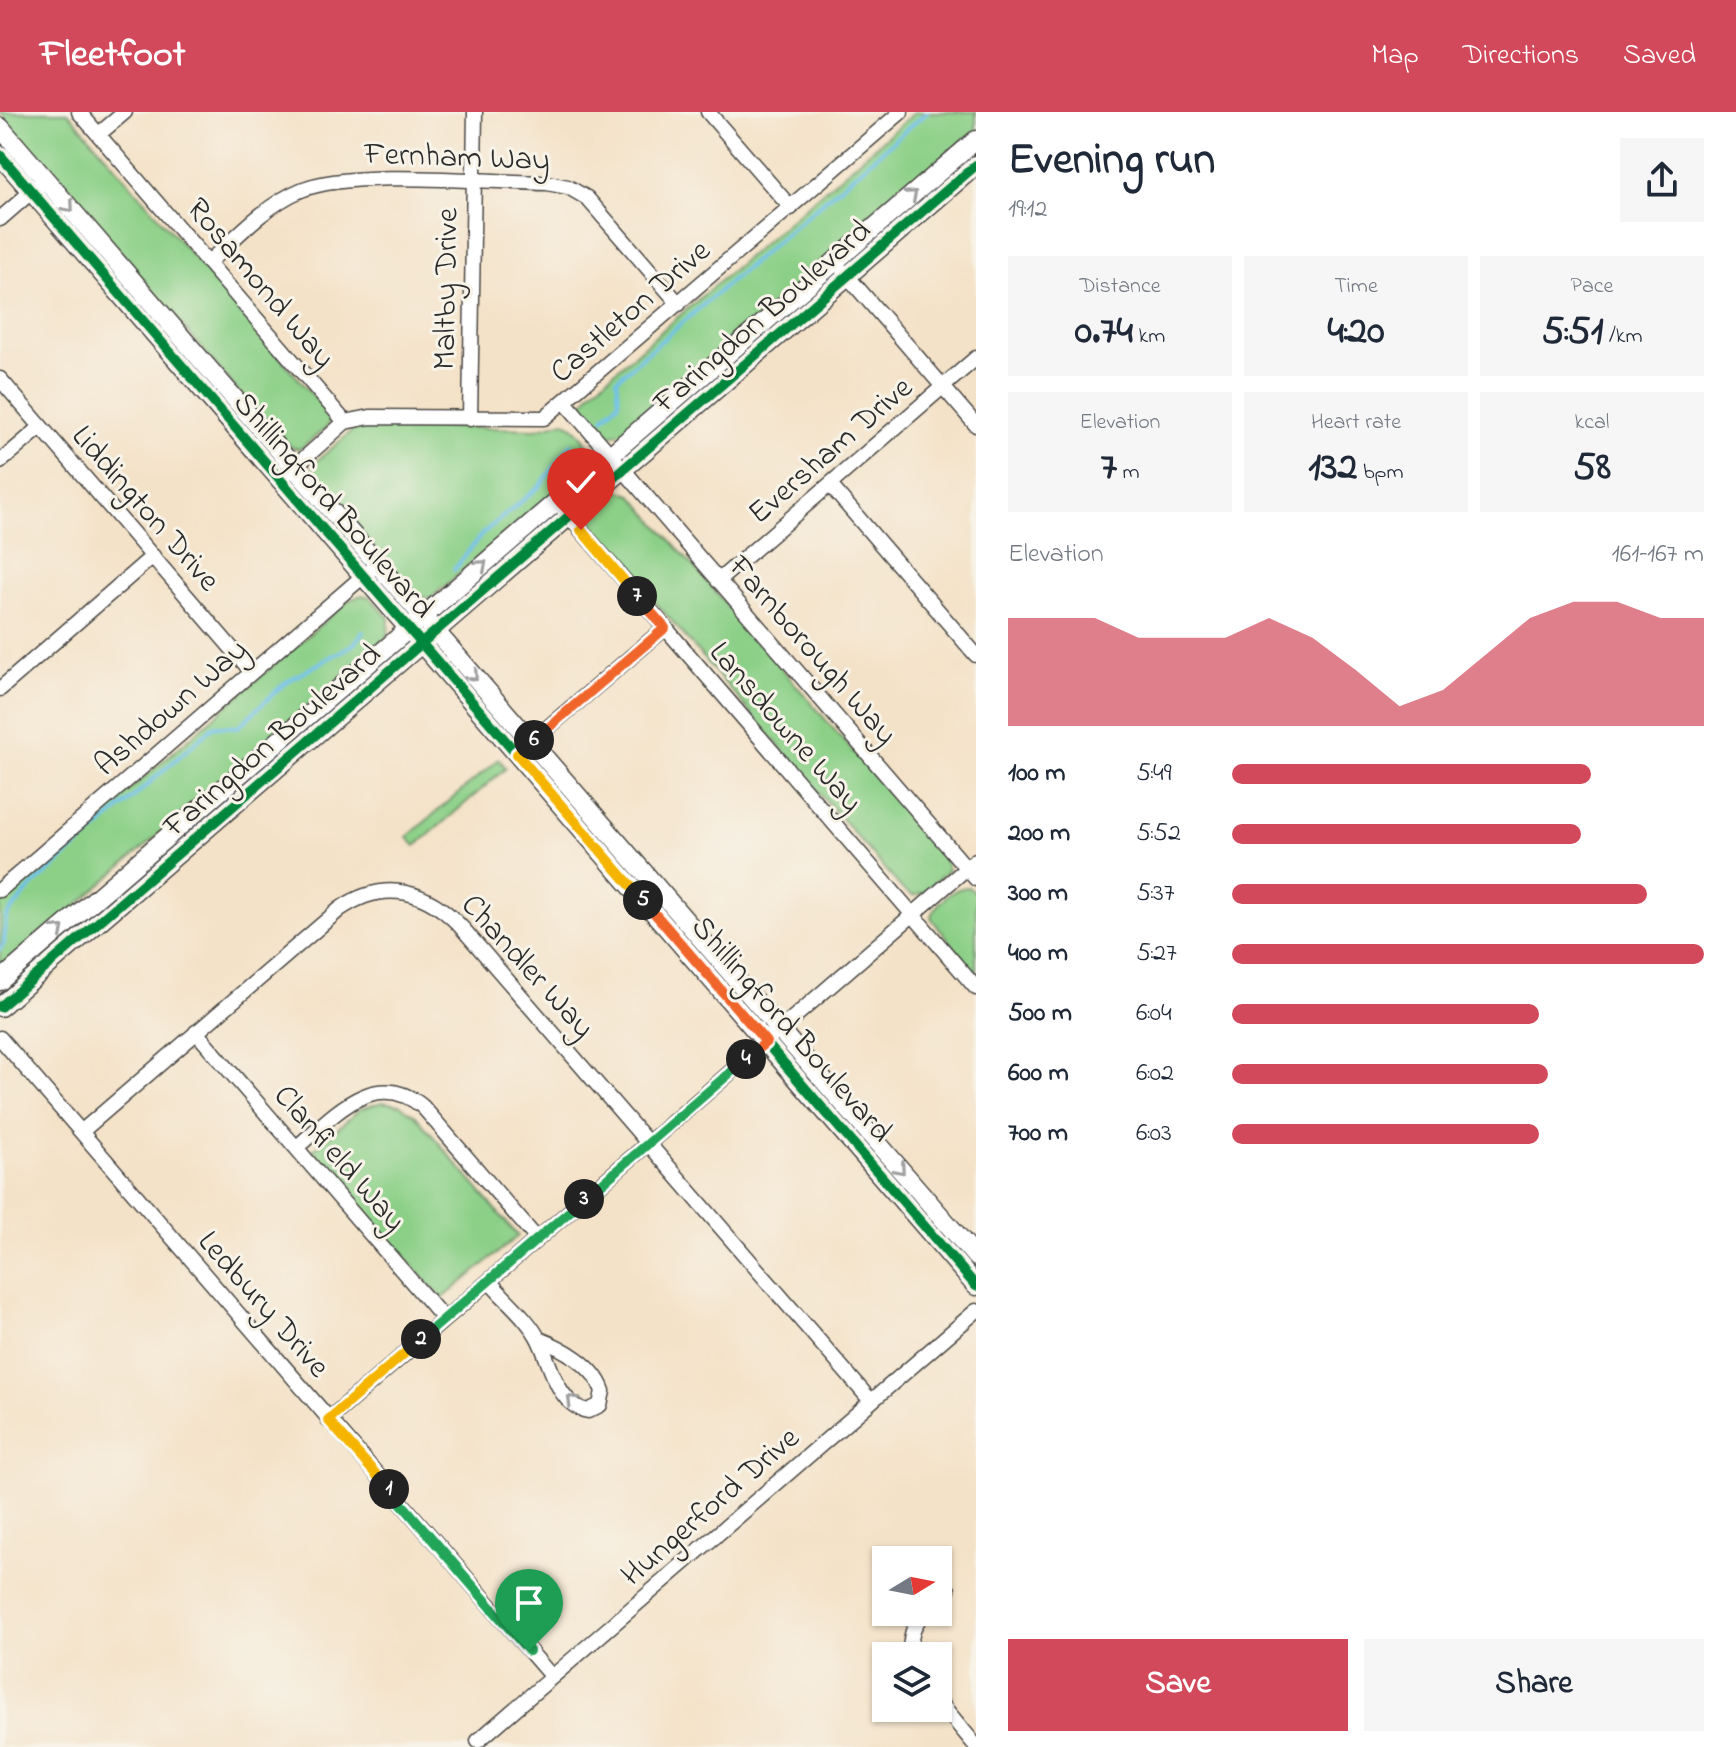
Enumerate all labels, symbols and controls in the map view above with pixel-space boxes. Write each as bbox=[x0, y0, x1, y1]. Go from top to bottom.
text: Fleetfoot bbox=[40, 28, 185, 84]
text: Map bbox=[1371, 36, 1419, 77]
text: Directions bbox=[1463, 36, 1579, 77]
text: Saved bbox=[1623, 36, 1696, 77]
text: Evening run bbox=[1008, 129, 1215, 193]
street label: Fernham Way bbox=[362, 132, 551, 185]
button: share bbox=[1620, 138, 1704, 222]
street label: Rosamond Way bbox=[173, 188, 345, 380]
one-way arrow bbox=[903, 190, 918, 205]
text: 19:12 bbox=[1008, 191, 1048, 229]
one-way arrow bbox=[59, 198, 74, 212]
street label: Maltby Drive bbox=[423, 207, 472, 371]
street label: Faringdon Boulevard bbox=[643, 209, 883, 427]
street label: Castleton Drive bbox=[541, 229, 723, 396]
text: Distance bbox=[1079, 271, 1161, 303]
text: Time bbox=[1334, 271, 1378, 303]
text: Pace bbox=[1571, 271, 1613, 303]
text: 0.74 bbox=[1075, 303, 1133, 362]
text: 4:20 bbox=[1327, 303, 1385, 362]
text: 5:51 bbox=[1542, 303, 1603, 362]
text: km bbox=[1133, 321, 1165, 353]
text: /km bbox=[1603, 321, 1642, 353]
street label: Eversham Drive bbox=[738, 366, 925, 537]
street label: Shillingford Boulevard bbox=[220, 382, 444, 630]
text: Elevation bbox=[1080, 407, 1160, 439]
text: Heart rate bbox=[1311, 407, 1401, 439]
text: kcal bbox=[1575, 407, 1609, 439]
street label: Liddington Drive bbox=[59, 416, 231, 604]
text: 7 bbox=[1100, 439, 1117, 498]
text: 132 bbox=[1308, 439, 1357, 498]
text: 58 bbox=[1573, 439, 1611, 498]
pin bbox=[547, 448, 615, 530]
text: m bbox=[1117, 457, 1140, 489]
text: bpm bbox=[1357, 457, 1404, 489]
icon: check bbox=[559, 460, 603, 504]
text: Elevation bbox=[1008, 536, 1104, 574]
text: 161–167 m bbox=[1611, 536, 1704, 574]
street label: Farnborough Way bbox=[715, 545, 907, 757]
one-way arrow bbox=[472, 560, 487, 575]
pin: 7 bbox=[617, 576, 657, 616]
text: 7 bbox=[632, 580, 642, 612]
street label: Ashdown Way bbox=[85, 628, 260, 789]
street label: Lansdowne Way bbox=[696, 632, 873, 825]
street label: Faringdon Boulevard bbox=[153, 633, 393, 851]
one-way arrow bbox=[463, 666, 478, 681]
pin: 6 bbox=[514, 720, 554, 760]
text: 6 bbox=[529, 724, 539, 756]
text: 100 m bbox=[1008, 755, 1065, 793]
text: 5:49 bbox=[1136, 755, 1172, 793]
text: 200 m bbox=[1008, 815, 1070, 853]
text: 5:52 bbox=[1136, 815, 1181, 853]
text: 300 m bbox=[1008, 875, 1068, 913]
text: 5:37 bbox=[1136, 875, 1175, 913]
pin: 5 bbox=[623, 880, 663, 920]
street label: Chandler Way bbox=[448, 884, 605, 1050]
text: 5 bbox=[637, 884, 649, 916]
street label: Shillingford Boulevard bbox=[678, 906, 902, 1154]
one-way arrow bbox=[50, 925, 65, 940]
text: 400 m bbox=[1008, 935, 1068, 973]
text: 5:27 bbox=[1136, 935, 1177, 973]
text: 500 m bbox=[1008, 995, 1072, 1033]
text: 6:04 bbox=[1136, 995, 1172, 1033]
pin: 4 bbox=[726, 1039, 766, 1079]
text: 4 bbox=[741, 1043, 751, 1075]
text: 600 m bbox=[1008, 1055, 1069, 1093]
text: 6:02 bbox=[1136, 1055, 1174, 1093]
street label: Clanfield Way bbox=[261, 1075, 416, 1243]
text: 700 m bbox=[1008, 1115, 1068, 1153]
text: 6:03 bbox=[1136, 1115, 1172, 1153]
one-way arrow bbox=[890, 1159, 904, 1174]
pin: 3 bbox=[564, 1179, 604, 1219]
text: 3 bbox=[579, 1183, 589, 1215]
street label: Ledbury Drive bbox=[185, 1221, 340, 1390]
pin: 2 bbox=[401, 1319, 441, 1359]
text: 2 bbox=[416, 1323, 426, 1355]
one-way arrow bbox=[567, 1395, 581, 1410]
street label: Hungerford Drive bbox=[612, 1416, 812, 1599]
pin: 1 bbox=[369, 1469, 409, 1509]
text: 1 bbox=[386, 1473, 393, 1505]
north arrow bbox=[872, 1546, 952, 1626]
map controls bbox=[872, 1546, 952, 1722]
pin bbox=[495, 1569, 563, 1651]
icon: arrive bbox=[507, 1581, 551, 1625]
button: Save bbox=[1008, 1639, 1348, 1731]
button: Share bbox=[1364, 1639, 1704, 1731]
button: layers bbox=[872, 1642, 952, 1722]

